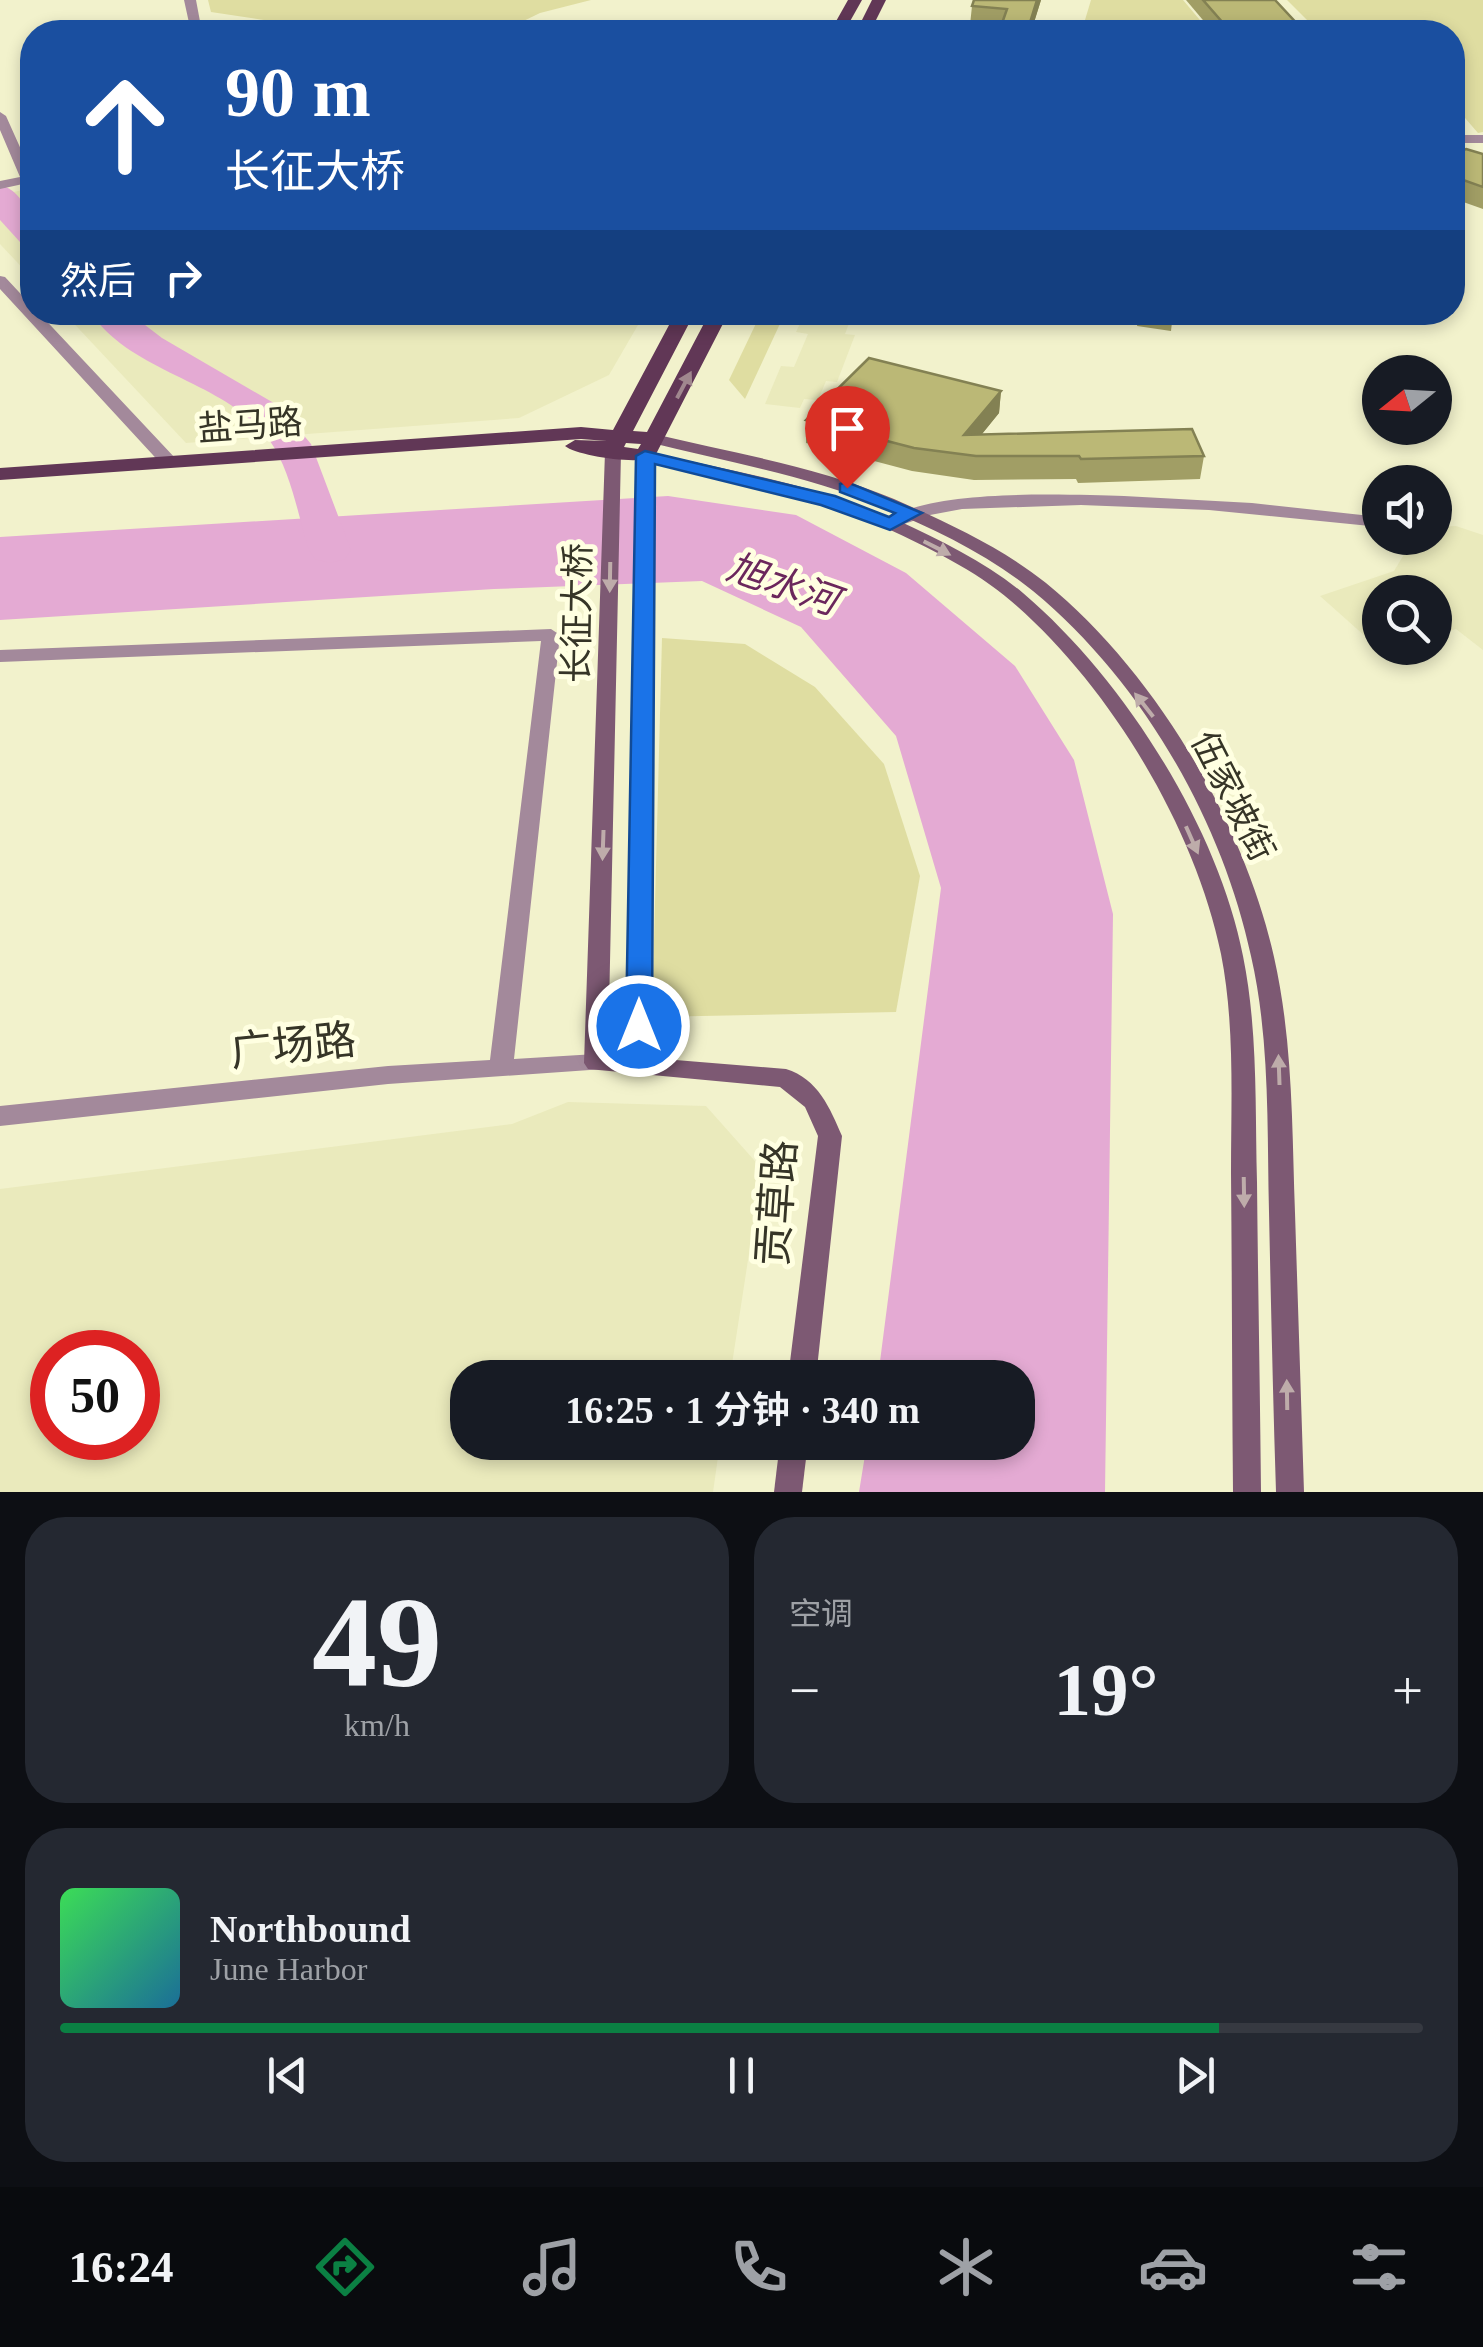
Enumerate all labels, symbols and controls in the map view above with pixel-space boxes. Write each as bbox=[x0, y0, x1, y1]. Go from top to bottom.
text: 90 m bbox=[225, 54, 371, 131]
icon: ahead bbox=[60, 60, 190, 190]
text: 长征大桥 bbox=[225, 147, 405, 197]
icon: right bbox=[156, 250, 211, 305]
text: 然后 bbox=[60, 260, 136, 302]
north arrow bbox=[1362, 355, 1452, 445]
map controls bbox=[1362, 355, 1452, 665]
one-way arrow bbox=[675, 370, 692, 399]
pin bbox=[805, 386, 890, 489]
icon: arrive bbox=[820, 401, 875, 456]
street label: 盐马路 bbox=[196, 402, 304, 449]
button: sound bbox=[1362, 465, 1452, 555]
one-way arrow bbox=[923, 539, 952, 556]
street label: 长征大桥 bbox=[557, 543, 598, 683]
water label: 旭水河 bbox=[722, 546, 850, 625]
one-way arrow bbox=[601, 562, 617, 594]
button: search bbox=[1362, 575, 1452, 665]
one-way arrow bbox=[1134, 692, 1155, 717]
street label: 伍家坡街 bbox=[1183, 725, 1282, 867]
one-way arrow bbox=[1184, 825, 1200, 855]
one-way arrow bbox=[594, 829, 610, 861]
position arrow bbox=[587, 974, 691, 1078]
street label: 广场路 bbox=[228, 1017, 358, 1075]
one-way arrow bbox=[1270, 1053, 1286, 1085]
street label: 贡草路 bbox=[750, 1139, 804, 1268]
one-way arrow bbox=[1236, 1177, 1252, 1209]
speed limit sign: 50 bbox=[30, 1330, 160, 1460]
one-way arrow bbox=[1279, 1378, 1295, 1410]
text: 16:25 · 1 分钟 · 340 m bbox=[565, 1389, 920, 1431]
text: 49 bbox=[312, 1570, 442, 1714]
text: 空调 bbox=[789, 1596, 853, 1632]
text: 19° bbox=[1054, 1648, 1159, 1731]
text: − bbox=[789, 1660, 820, 1721]
text: + bbox=[1392, 1660, 1423, 1721]
text: km/h bbox=[344, 1707, 410, 1743]
text: Northbound bbox=[210, 1908, 411, 1950]
text: June Harbor bbox=[210, 1951, 367, 1987]
icon: previous bbox=[260, 2048, 315, 2103]
icon: pause bbox=[714, 2048, 769, 2103]
icon: next bbox=[1168, 2048, 1223, 2103]
icon: directions bbox=[310, 2232, 380, 2302]
icon: music bbox=[517, 2232, 587, 2302]
icon: phone bbox=[724, 2232, 794, 2302]
icon: climate bbox=[931, 2232, 1001, 2302]
icon: car bbox=[1138, 2232, 1208, 2302]
icon: filters bbox=[1344, 2232, 1414, 2302]
text: 16:24 bbox=[68, 2242, 173, 2292]

